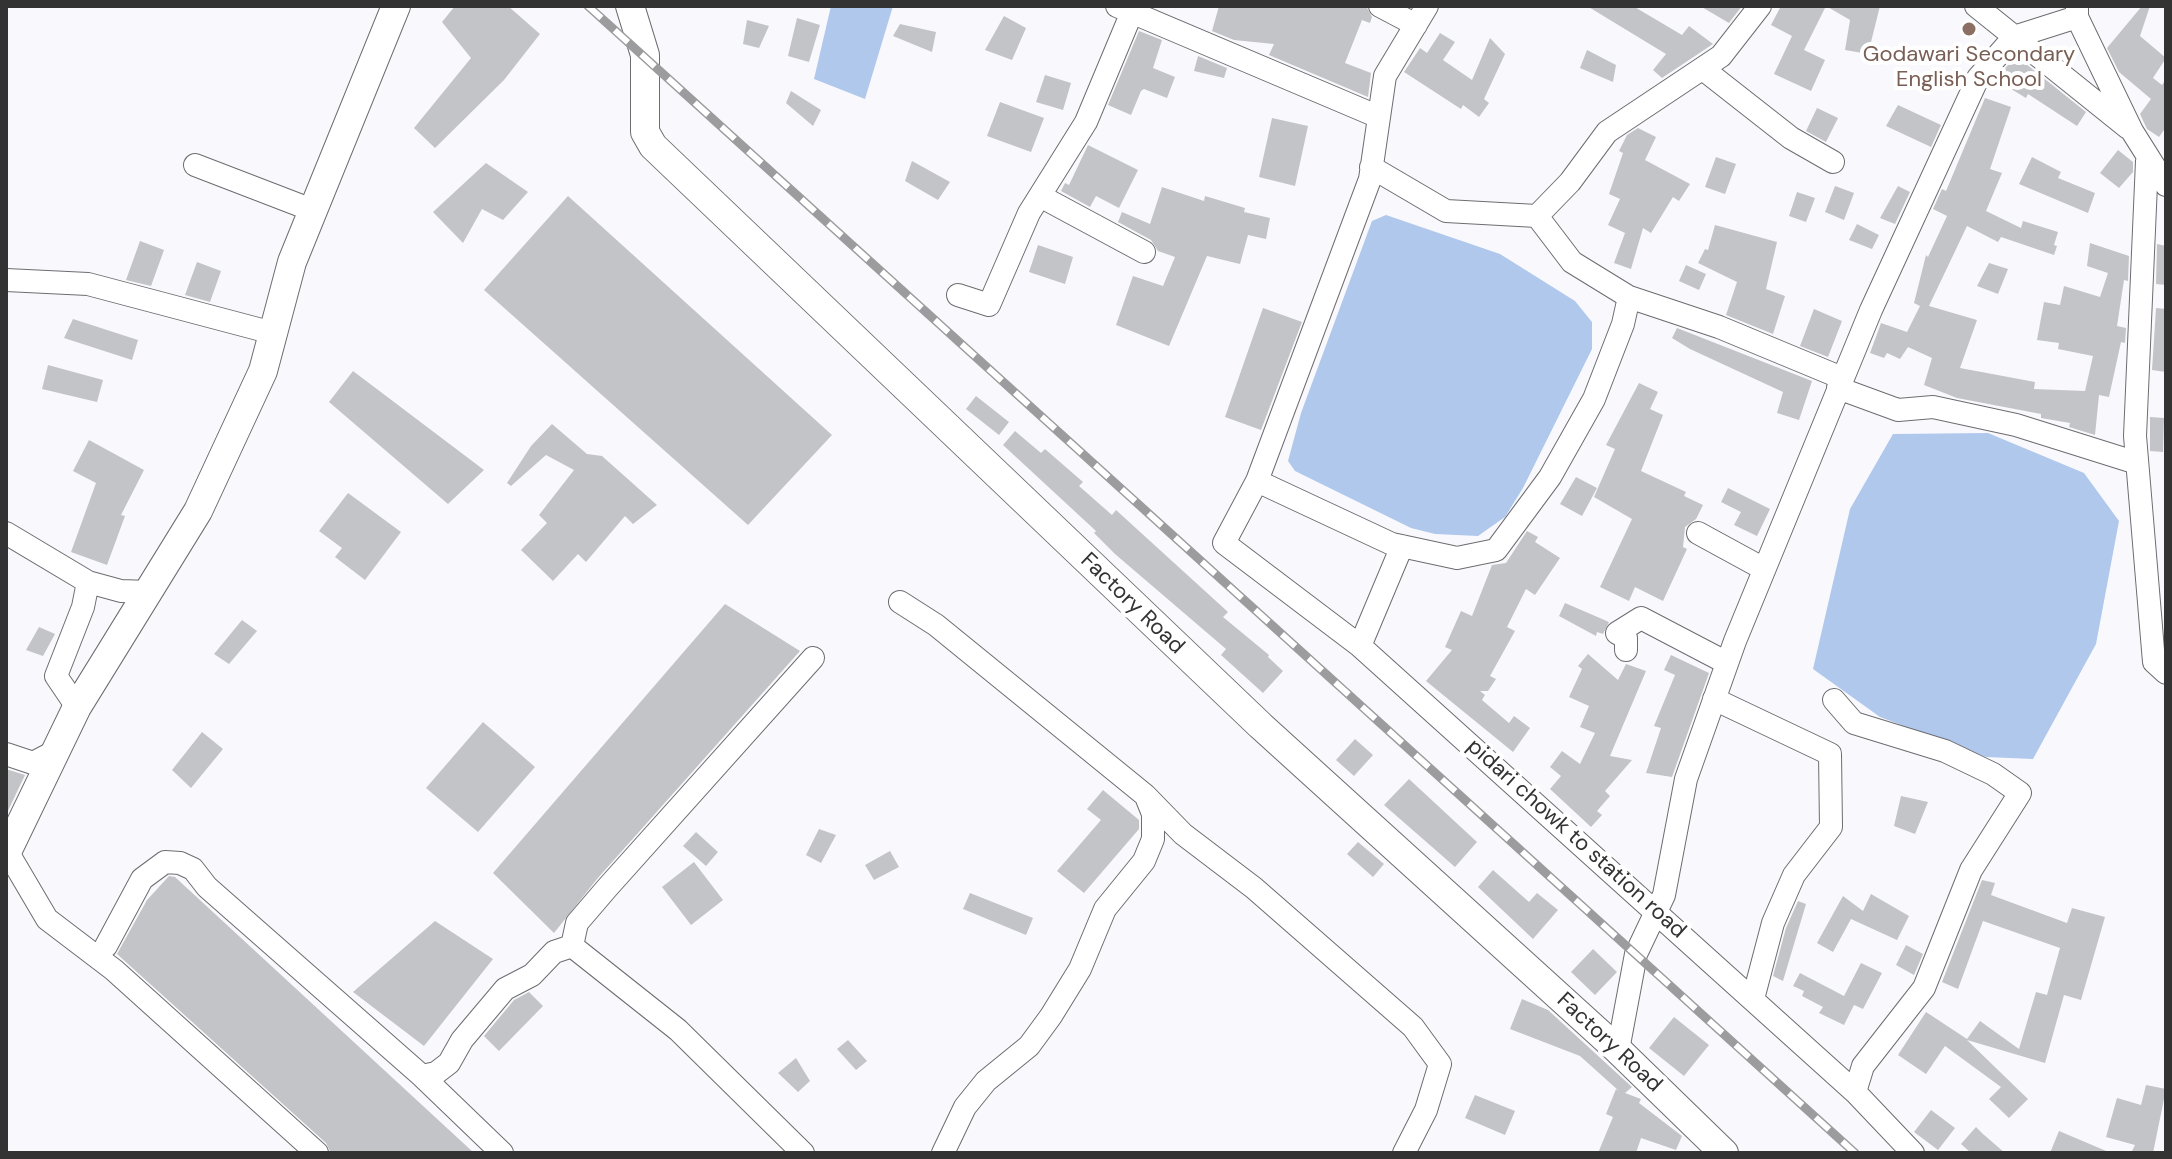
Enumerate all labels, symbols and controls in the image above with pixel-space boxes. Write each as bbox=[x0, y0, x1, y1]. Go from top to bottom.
marker: Godawari Secondary English School bbox=[1960, 20, 1978, 38]
place label: Godawari Secondary English School bbox=[1863, 42, 2075, 94]
street label: Factory Road bbox=[1075, 548, 1189, 660]
street label: pidari chowk to station road bbox=[1461, 734, 1691, 944]
street label: Factory Road bbox=[1551, 988, 1667, 1098]

